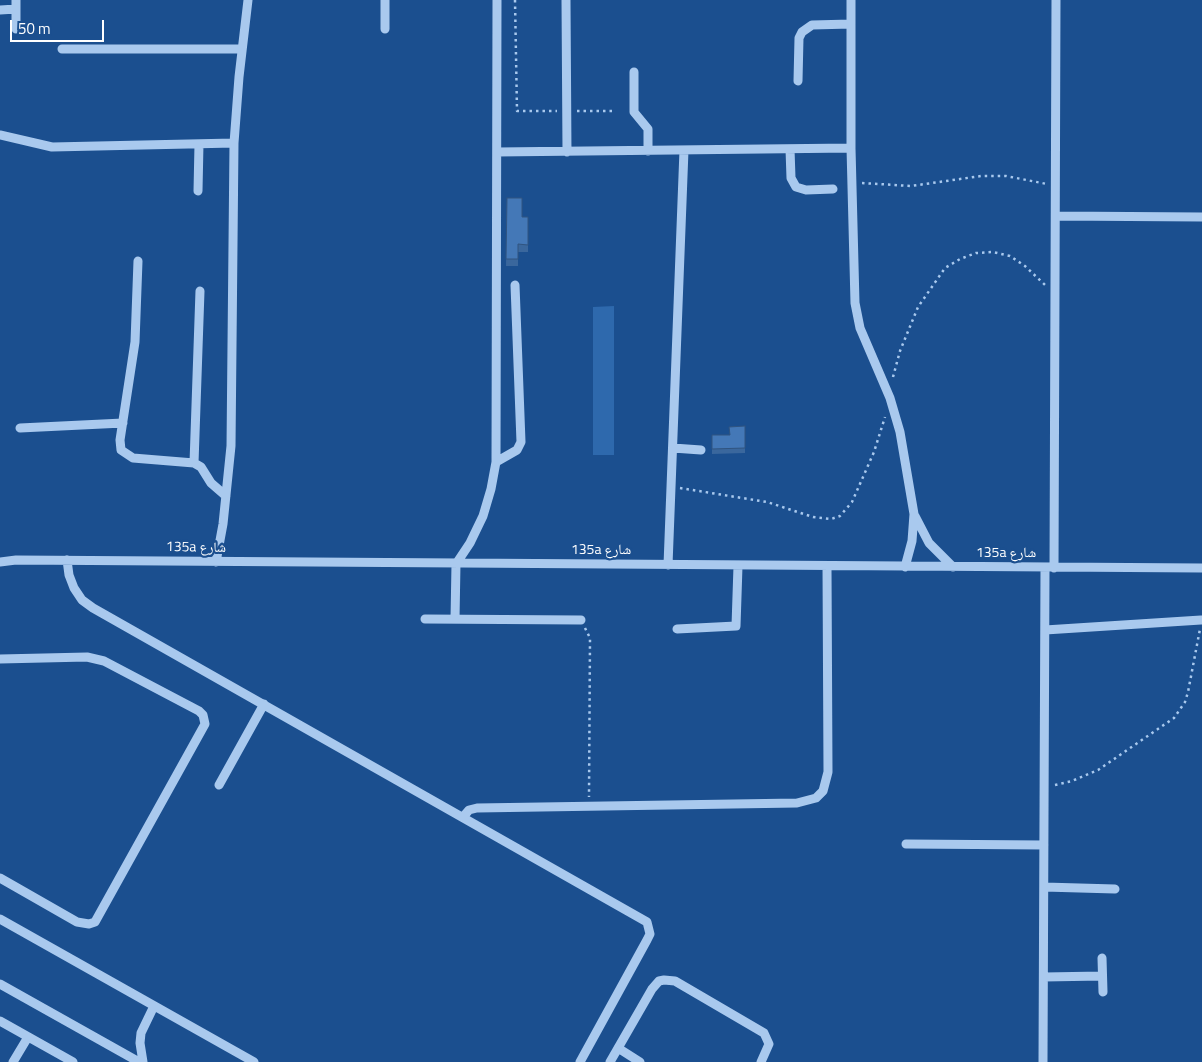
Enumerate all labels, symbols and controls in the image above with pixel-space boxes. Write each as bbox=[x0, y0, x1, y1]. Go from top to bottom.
scale bar bbox=[12, 10, 106, 42]
text: 50 m bbox=[18, 17, 51, 40]
street label: 135a شارع bbox=[166, 539, 226, 557]
street label: 135a شارع bbox=[571, 543, 631, 559]
street label: 135a شارع bbox=[976, 546, 1036, 562]

